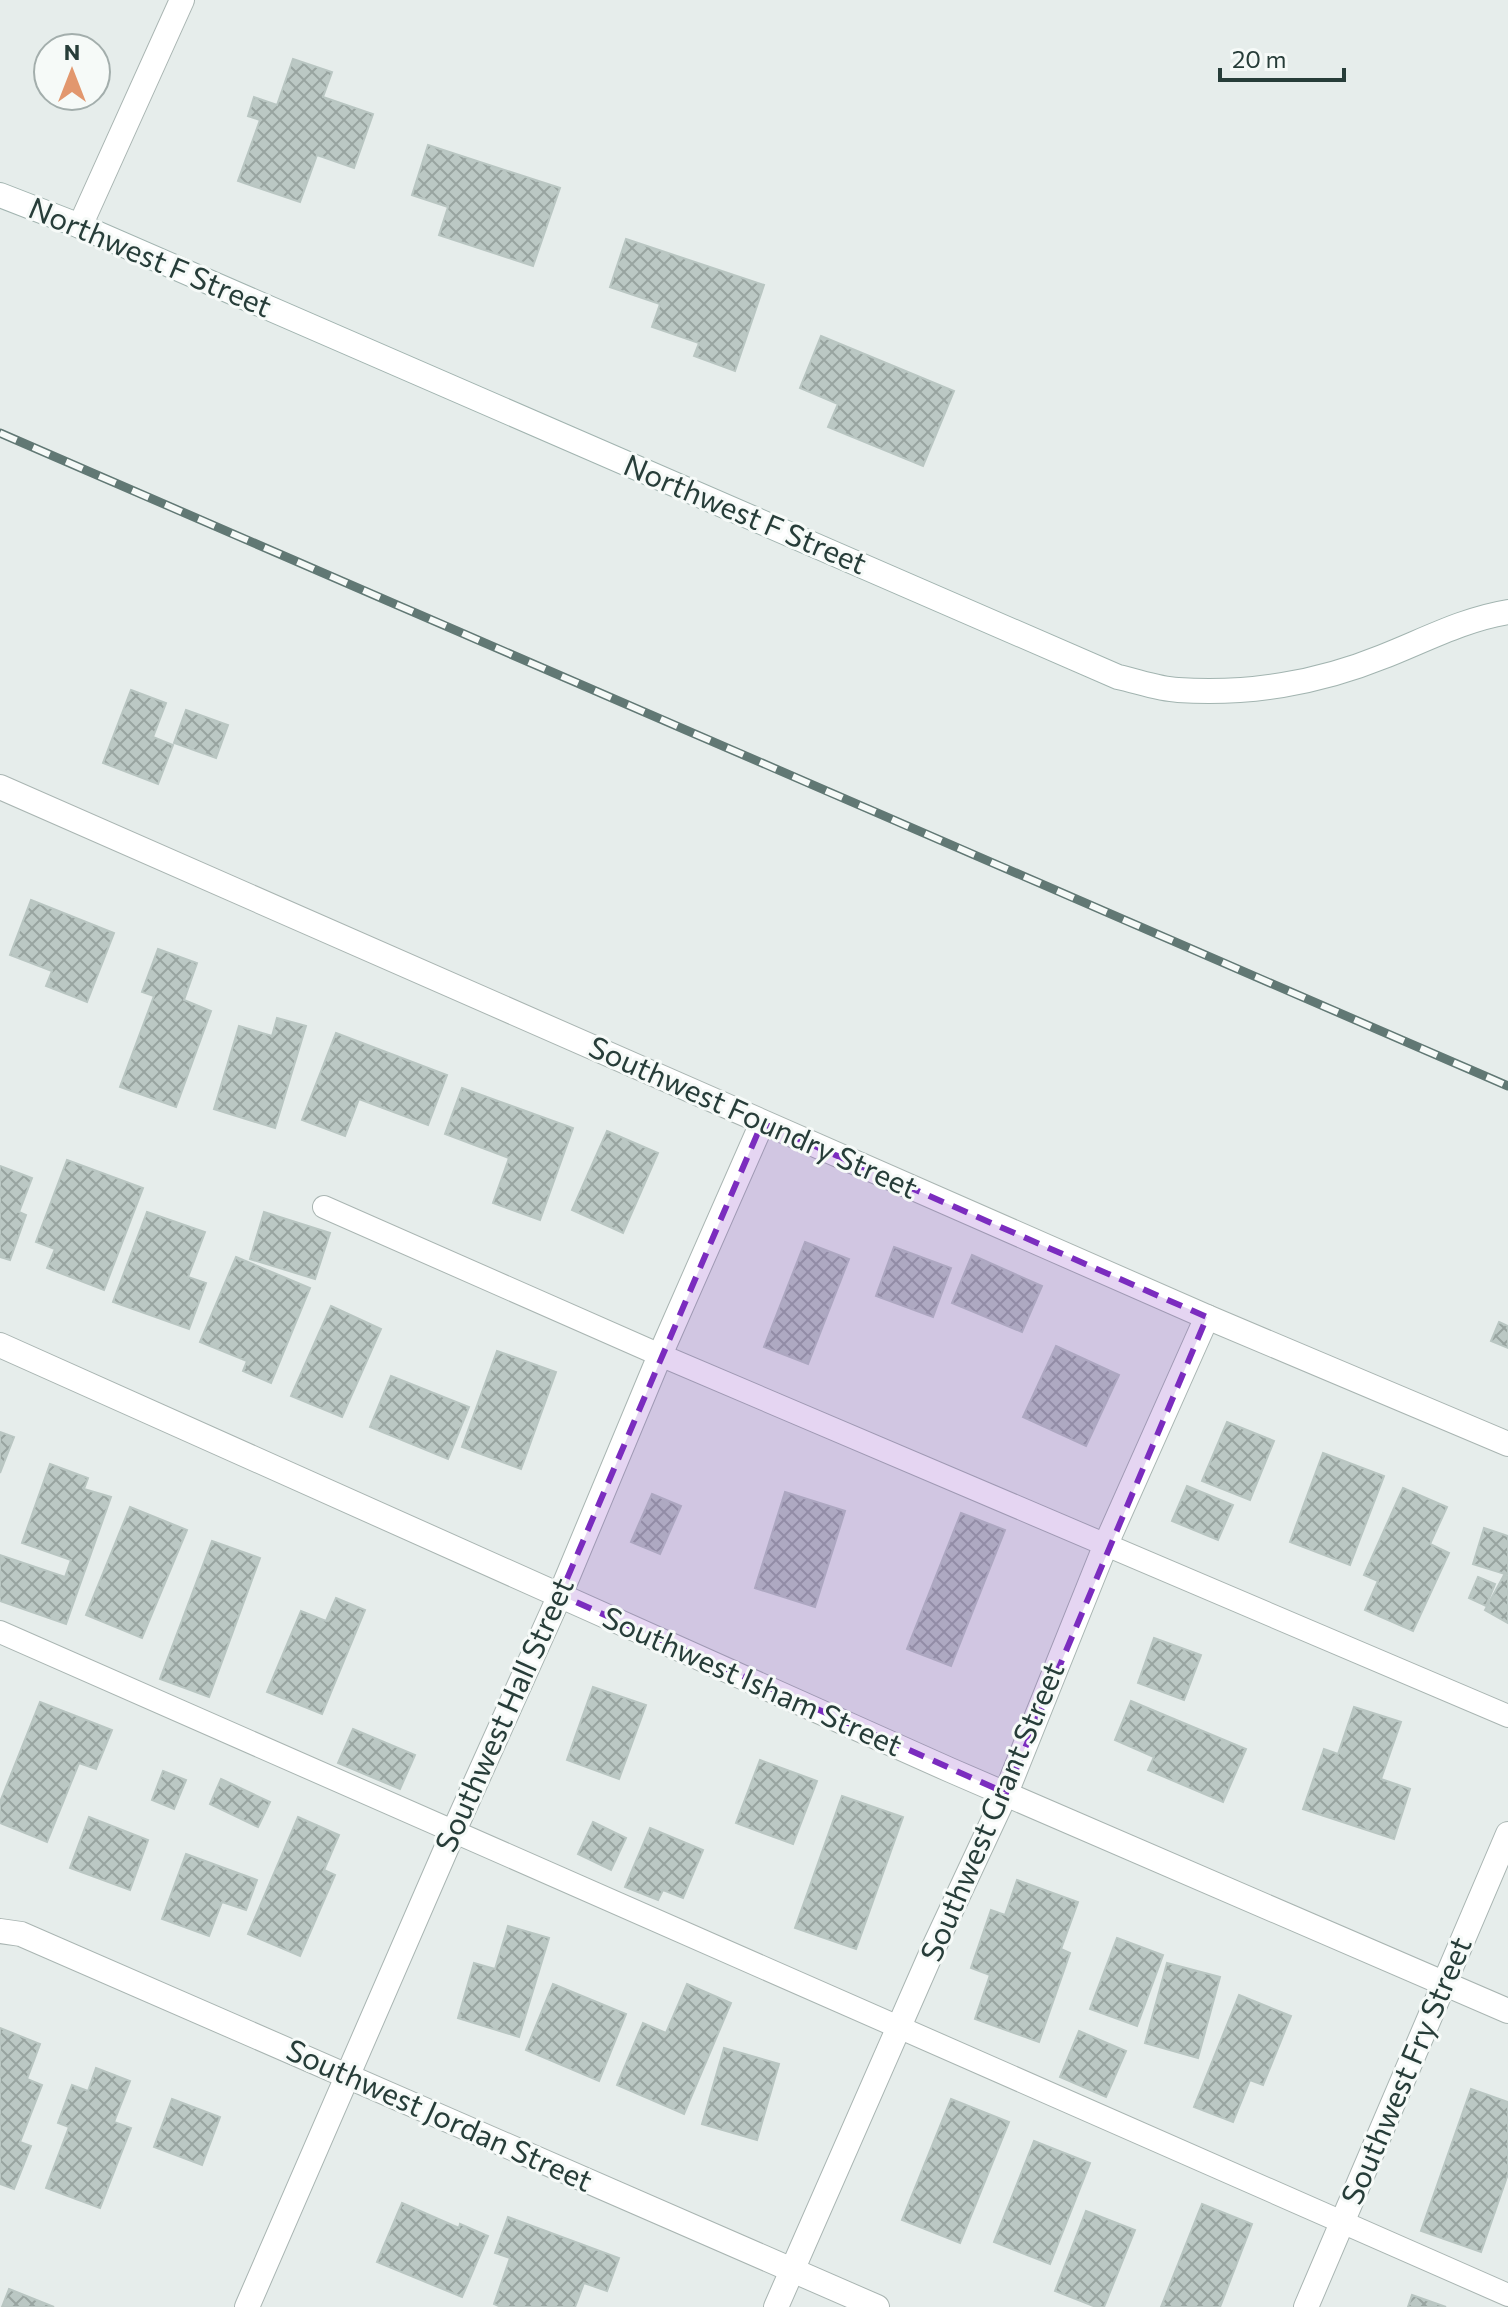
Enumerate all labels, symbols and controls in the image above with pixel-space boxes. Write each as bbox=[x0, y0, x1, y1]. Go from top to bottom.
north arrow bbox=[32, 32, 112, 112]
scale bar bbox=[1220, 32, 1344, 82]
text: N bbox=[64, 38, 80, 65]
text: 20 m bbox=[1232, 44, 1286, 73]
street label: Northwest F Street bbox=[24, 188, 278, 324]
street label: Northwest F Street bbox=[619, 445, 873, 581]
street label: Southwest Foundry Street bbox=[584, 1026, 924, 1205]
street label: Southwest Hall Street bbox=[426, 1571, 580, 1857]
street label: Southwest Isham Street bbox=[598, 1597, 909, 1763]
street label: Southwest Grant Street bbox=[911, 1656, 1071, 1966]
street label: Southwest Fry Street bbox=[1332, 1931, 1478, 2209]
street label: Southwest Jordan Street bbox=[281, 2029, 599, 2198]

